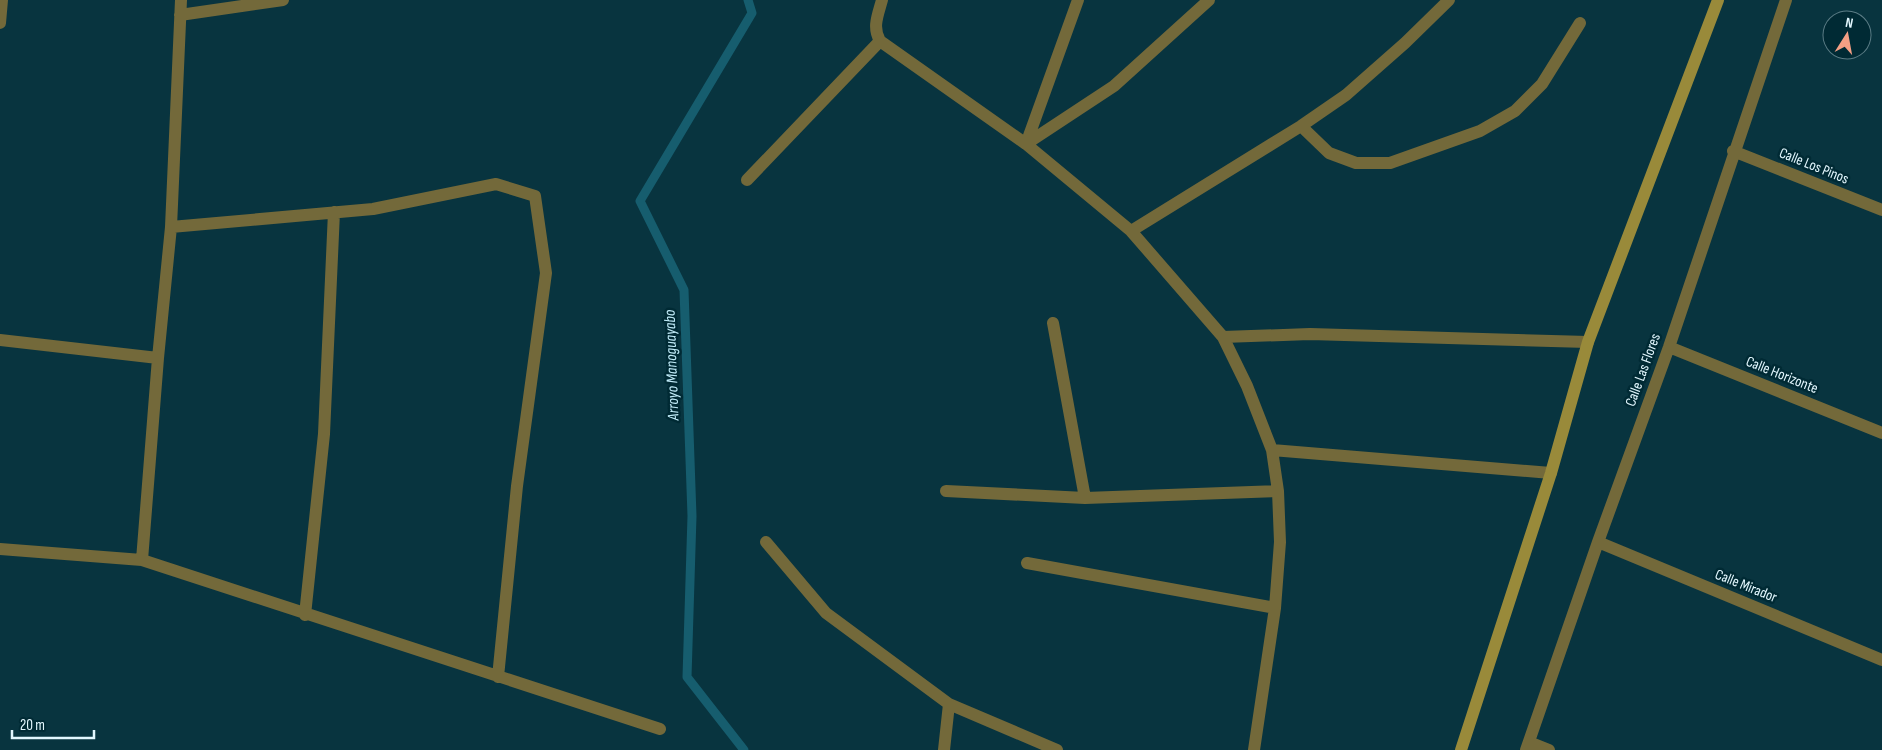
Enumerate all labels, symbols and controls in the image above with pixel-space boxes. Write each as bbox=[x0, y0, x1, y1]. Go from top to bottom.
north arrow bbox=[1822, 10, 1872, 60]
text: N bbox=[1844, 14, 1855, 32]
street label: Calle Los Pinos bbox=[1776, 143, 1852, 189]
water label: Arroyo Manoguayabo bbox=[661, 309, 683, 422]
street label: Calle Las Flores bbox=[1621, 331, 1665, 409]
street label: Calle Horizonte bbox=[1743, 352, 1821, 398]
street label: Calle Mirador bbox=[1712, 565, 1780, 607]
scale bar bbox=[12, 708, 95, 740]
text: 20 m bbox=[20, 716, 45, 735]

